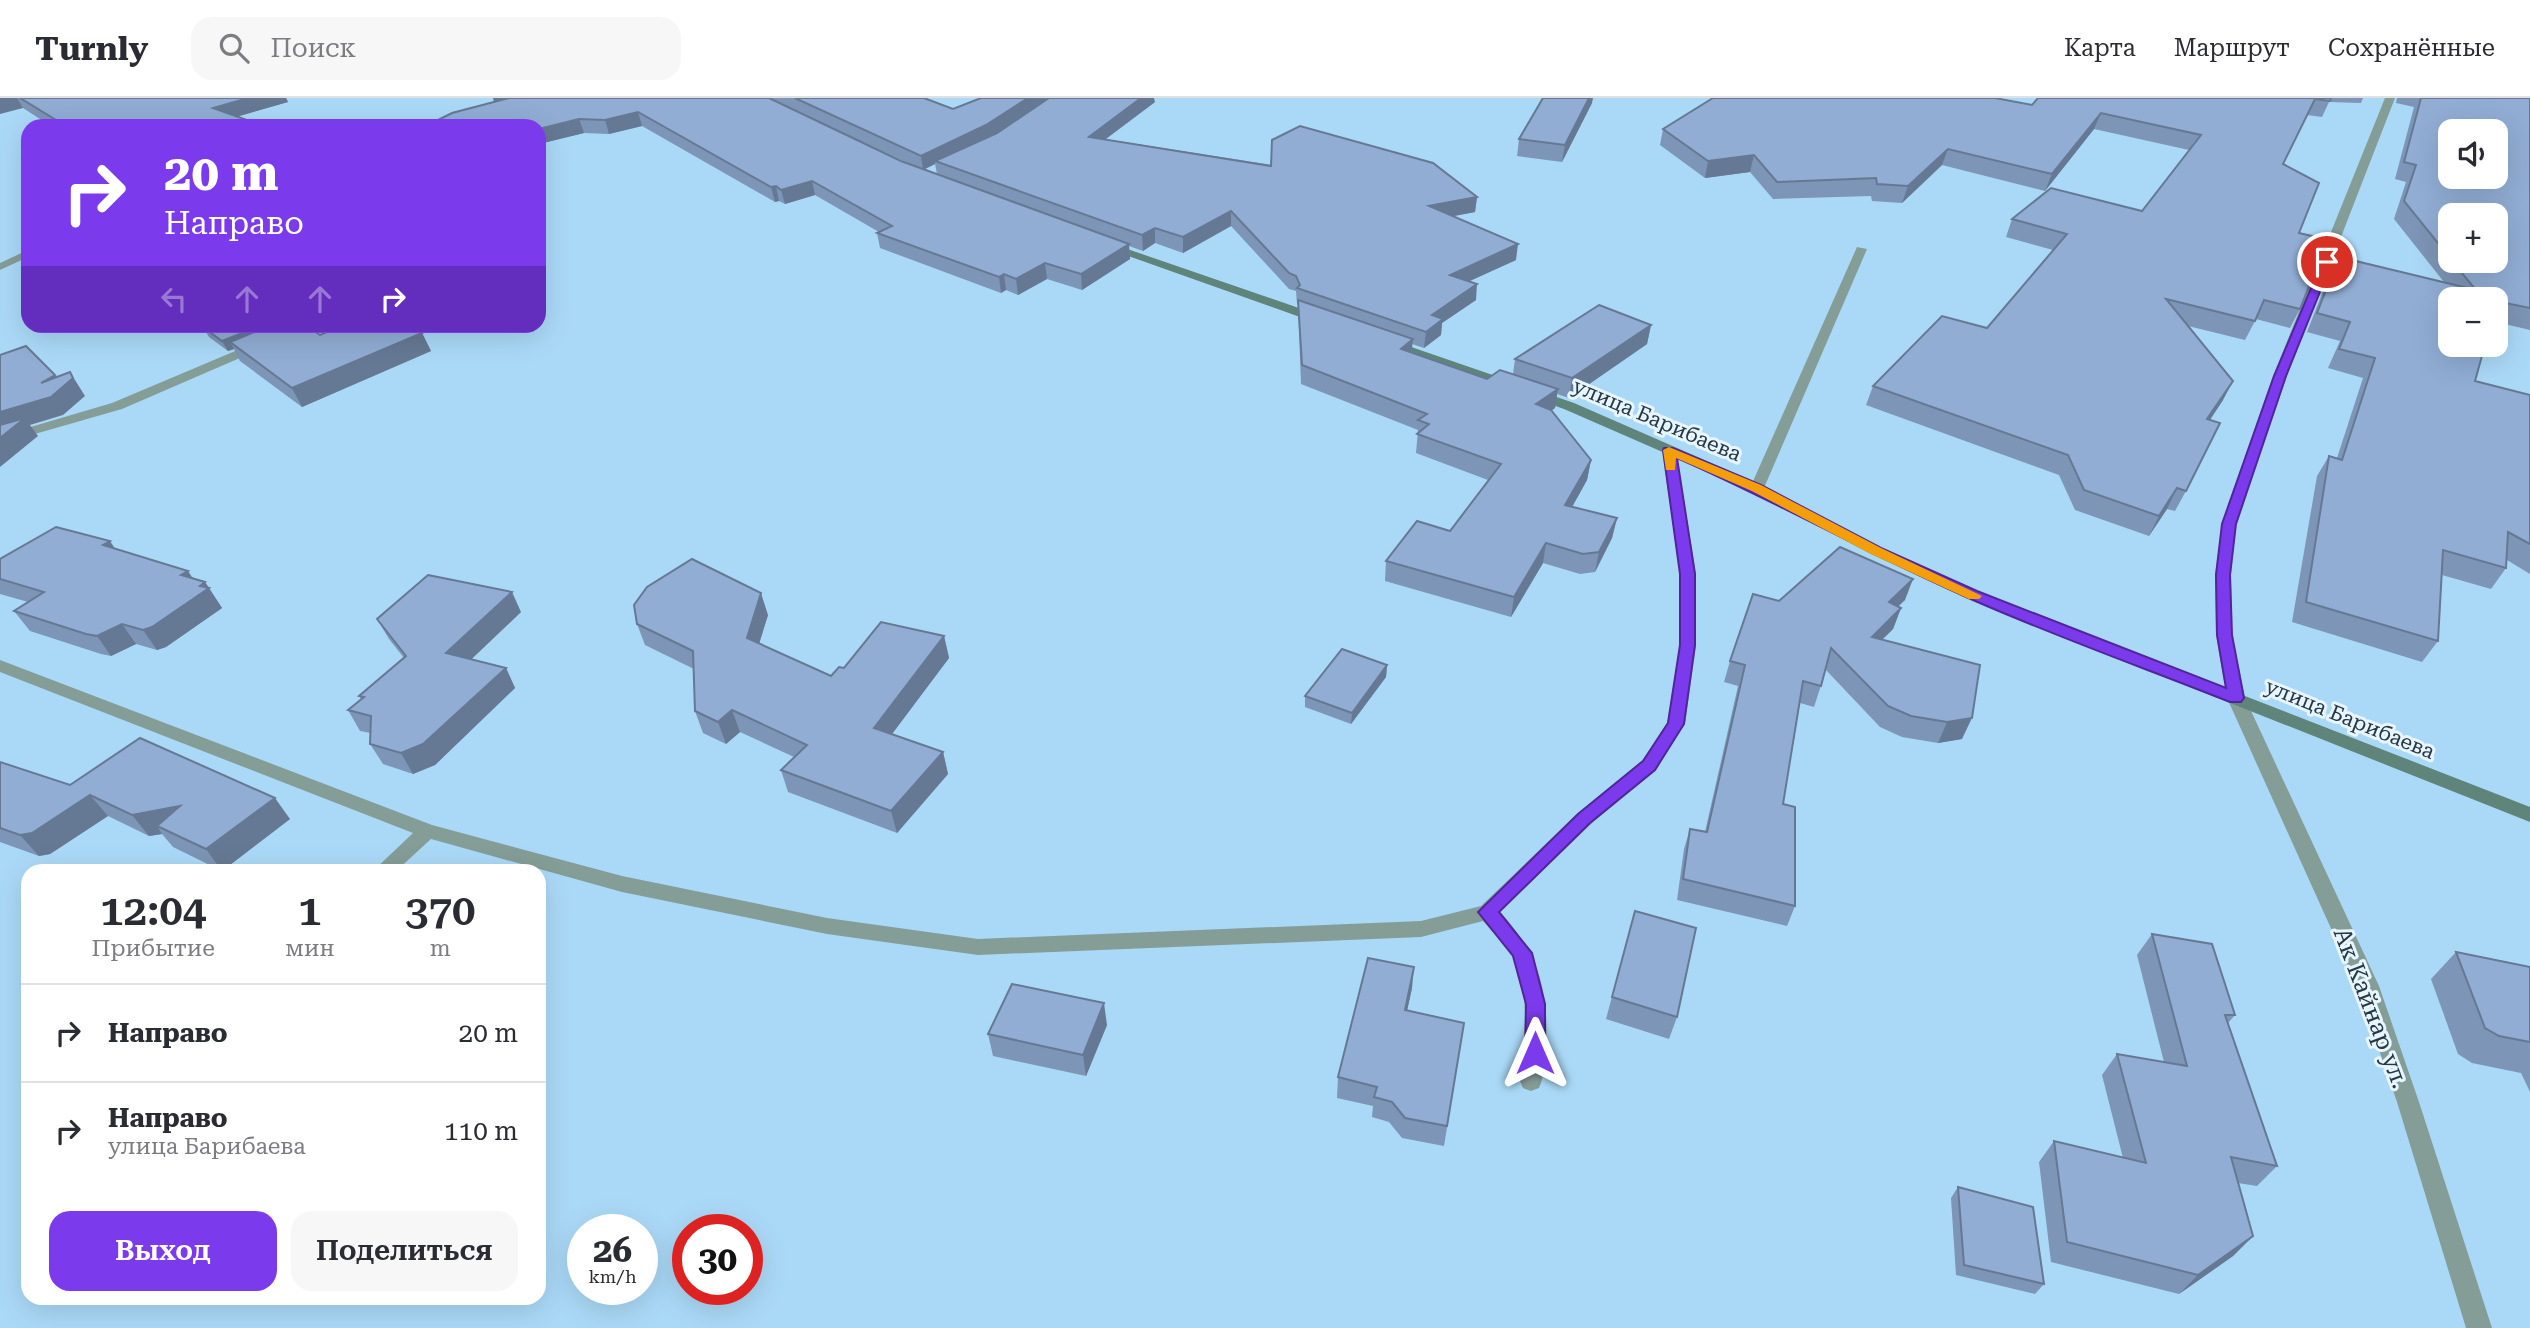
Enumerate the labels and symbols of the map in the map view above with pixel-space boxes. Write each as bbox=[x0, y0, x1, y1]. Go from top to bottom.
pin bbox=[2297, 232, 2357, 292]
street label: улица Барибаева bbox=[1569, 374, 1745, 467]
street label: улица Барибаева bbox=[2262, 674, 2439, 764]
street label: Ак Кайнар ул. bbox=[2328, 924, 2414, 1092]
position arrow bbox=[1498, 1016, 1572, 1090]
speed limit sign: 30 bbox=[672, 1214, 763, 1305]

